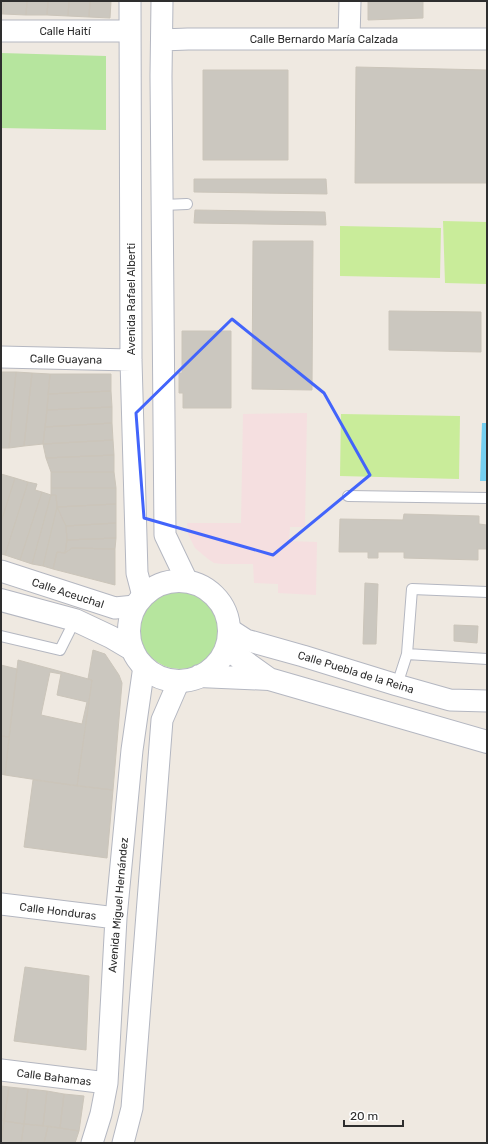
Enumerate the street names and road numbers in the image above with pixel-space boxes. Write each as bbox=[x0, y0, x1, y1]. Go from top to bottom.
street label: Calle Haití bbox=[39, 25, 92, 38]
street label: Calle Bernardo María Calzada bbox=[250, 33, 398, 46]
street label: Avenida Rafael Alberti bbox=[125, 243, 138, 355]
street label: Calle Guayana bbox=[30, 352, 102, 367]
street label: Calle Aceuchal bbox=[30, 576, 106, 611]
street label: Calle Puebla de la Reina bbox=[296, 649, 416, 696]
street label: Avenida Miguel Hernández bbox=[106, 836, 131, 973]
street label: Calle Honduras bbox=[19, 900, 98, 923]
street label: Calle Bahamas bbox=[16, 1066, 92, 1089]

